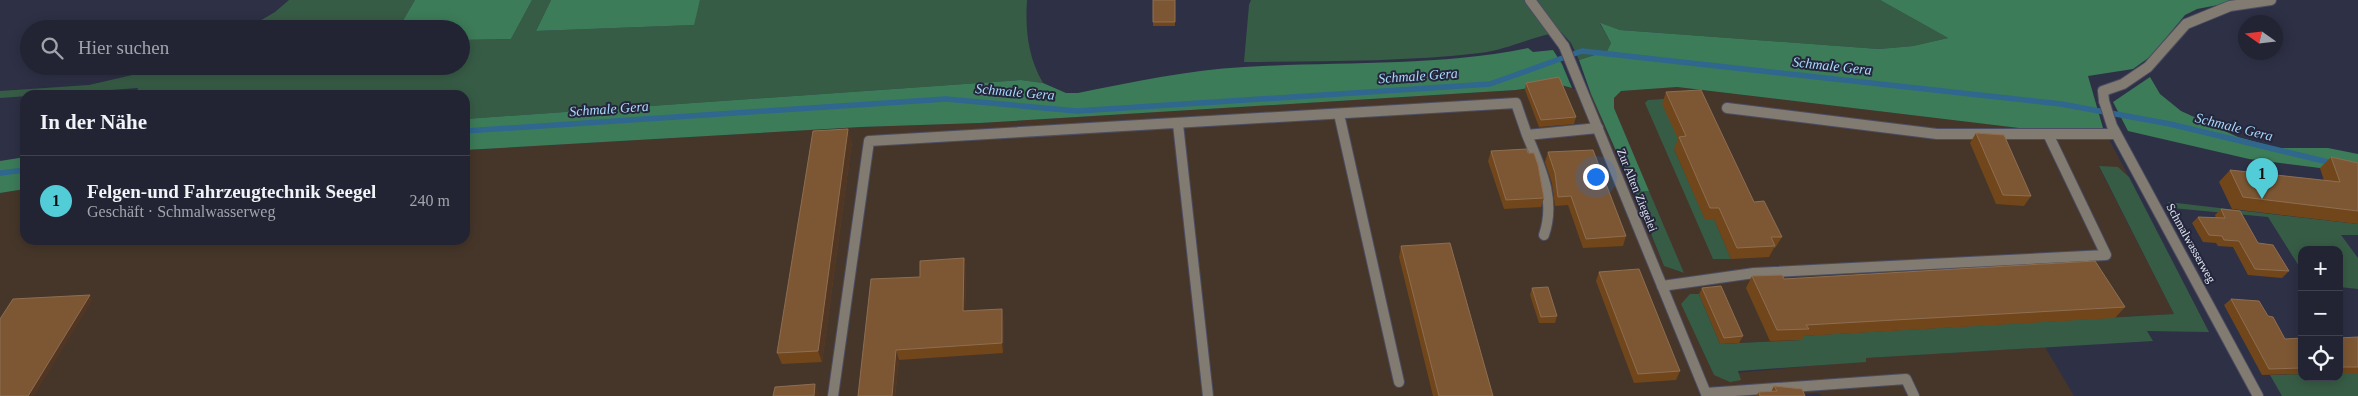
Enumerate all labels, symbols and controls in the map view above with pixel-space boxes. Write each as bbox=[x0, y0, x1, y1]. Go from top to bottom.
north arrow bbox=[2238, 15, 2283, 60]
search box bbox=[20, 20, 470, 75]
icon: search bbox=[38, 34, 66, 62]
text: Hier suchen bbox=[78, 37, 169, 58]
water label: Schmale Gera bbox=[1792, 54, 1872, 78]
water label: Schmale Gera bbox=[1378, 66, 1458, 86]
water label: Schmale Gera bbox=[975, 81, 1055, 103]
water label: Schmale Gera bbox=[569, 99, 649, 119]
text: In der Nähe bbox=[40, 110, 147, 134]
water label: Schmale Gera bbox=[2194, 110, 2274, 144]
street label: Zur Alten Ziegelei bbox=[1614, 146, 1660, 234]
pin: 1 bbox=[2246, 158, 2278, 199]
your location bbox=[1583, 164, 1609, 190]
text: Felgen-und Fahrzeugtechnik Seegel bbox=[87, 181, 376, 202]
text: 1 bbox=[52, 192, 60, 209]
text: 240 m bbox=[410, 192, 450, 209]
street label: Schmalwasserweg bbox=[2163, 201, 2219, 285]
text: Geschäft · Schmalwasserweg bbox=[87, 203, 275, 220]
map controls bbox=[2298, 246, 2343, 381]
button: + bbox=[2298, 246, 2343, 291]
button: − bbox=[2298, 291, 2343, 336]
button: locate bbox=[2298, 336, 2343, 381]

